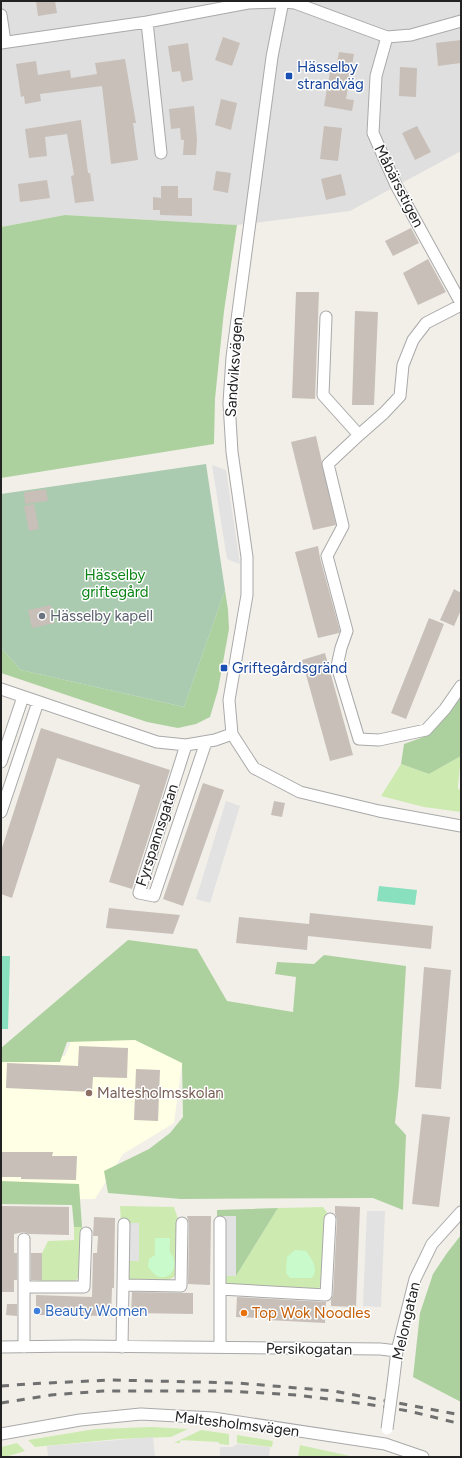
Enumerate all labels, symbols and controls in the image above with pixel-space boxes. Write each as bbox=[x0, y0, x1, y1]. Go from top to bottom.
place label: Hässelby strandväg bbox=[297, 58, 364, 93]
marker: Hässelby strandväg bbox=[284, 71, 294, 81]
street label: Måbärsstigen bbox=[370, 142, 428, 230]
street label: Sandviksvägen bbox=[222, 316, 246, 418]
park label: Hässelby griftegård bbox=[81, 566, 149, 601]
place label: Hässelby kapell bbox=[50, 607, 153, 625]
marker: Hässelby kapell bbox=[37, 611, 47, 621]
place label: Griftegårdsgränd bbox=[232, 659, 347, 677]
marker: Griftegårdsgränd bbox=[219, 663, 229, 673]
street label: Fyrspannsgatan bbox=[132, 782, 182, 888]
place label: Maltesholmsskolan bbox=[97, 1084, 224, 1102]
marker: Maltesholmsskolan bbox=[84, 1088, 94, 1098]
street label: Melongatan bbox=[388, 1280, 424, 1362]
place label: Beauty Women bbox=[45, 1302, 147, 1320]
place label: Top Wok Noodles bbox=[252, 1304, 370, 1322]
marker: Beauty Women bbox=[32, 1306, 42, 1316]
marker: Top Wok Noodles bbox=[239, 1308, 249, 1318]
street label: Persikogatan bbox=[266, 1339, 352, 1359]
street label: Maltesholmsvägen bbox=[174, 1407, 300, 1441]

